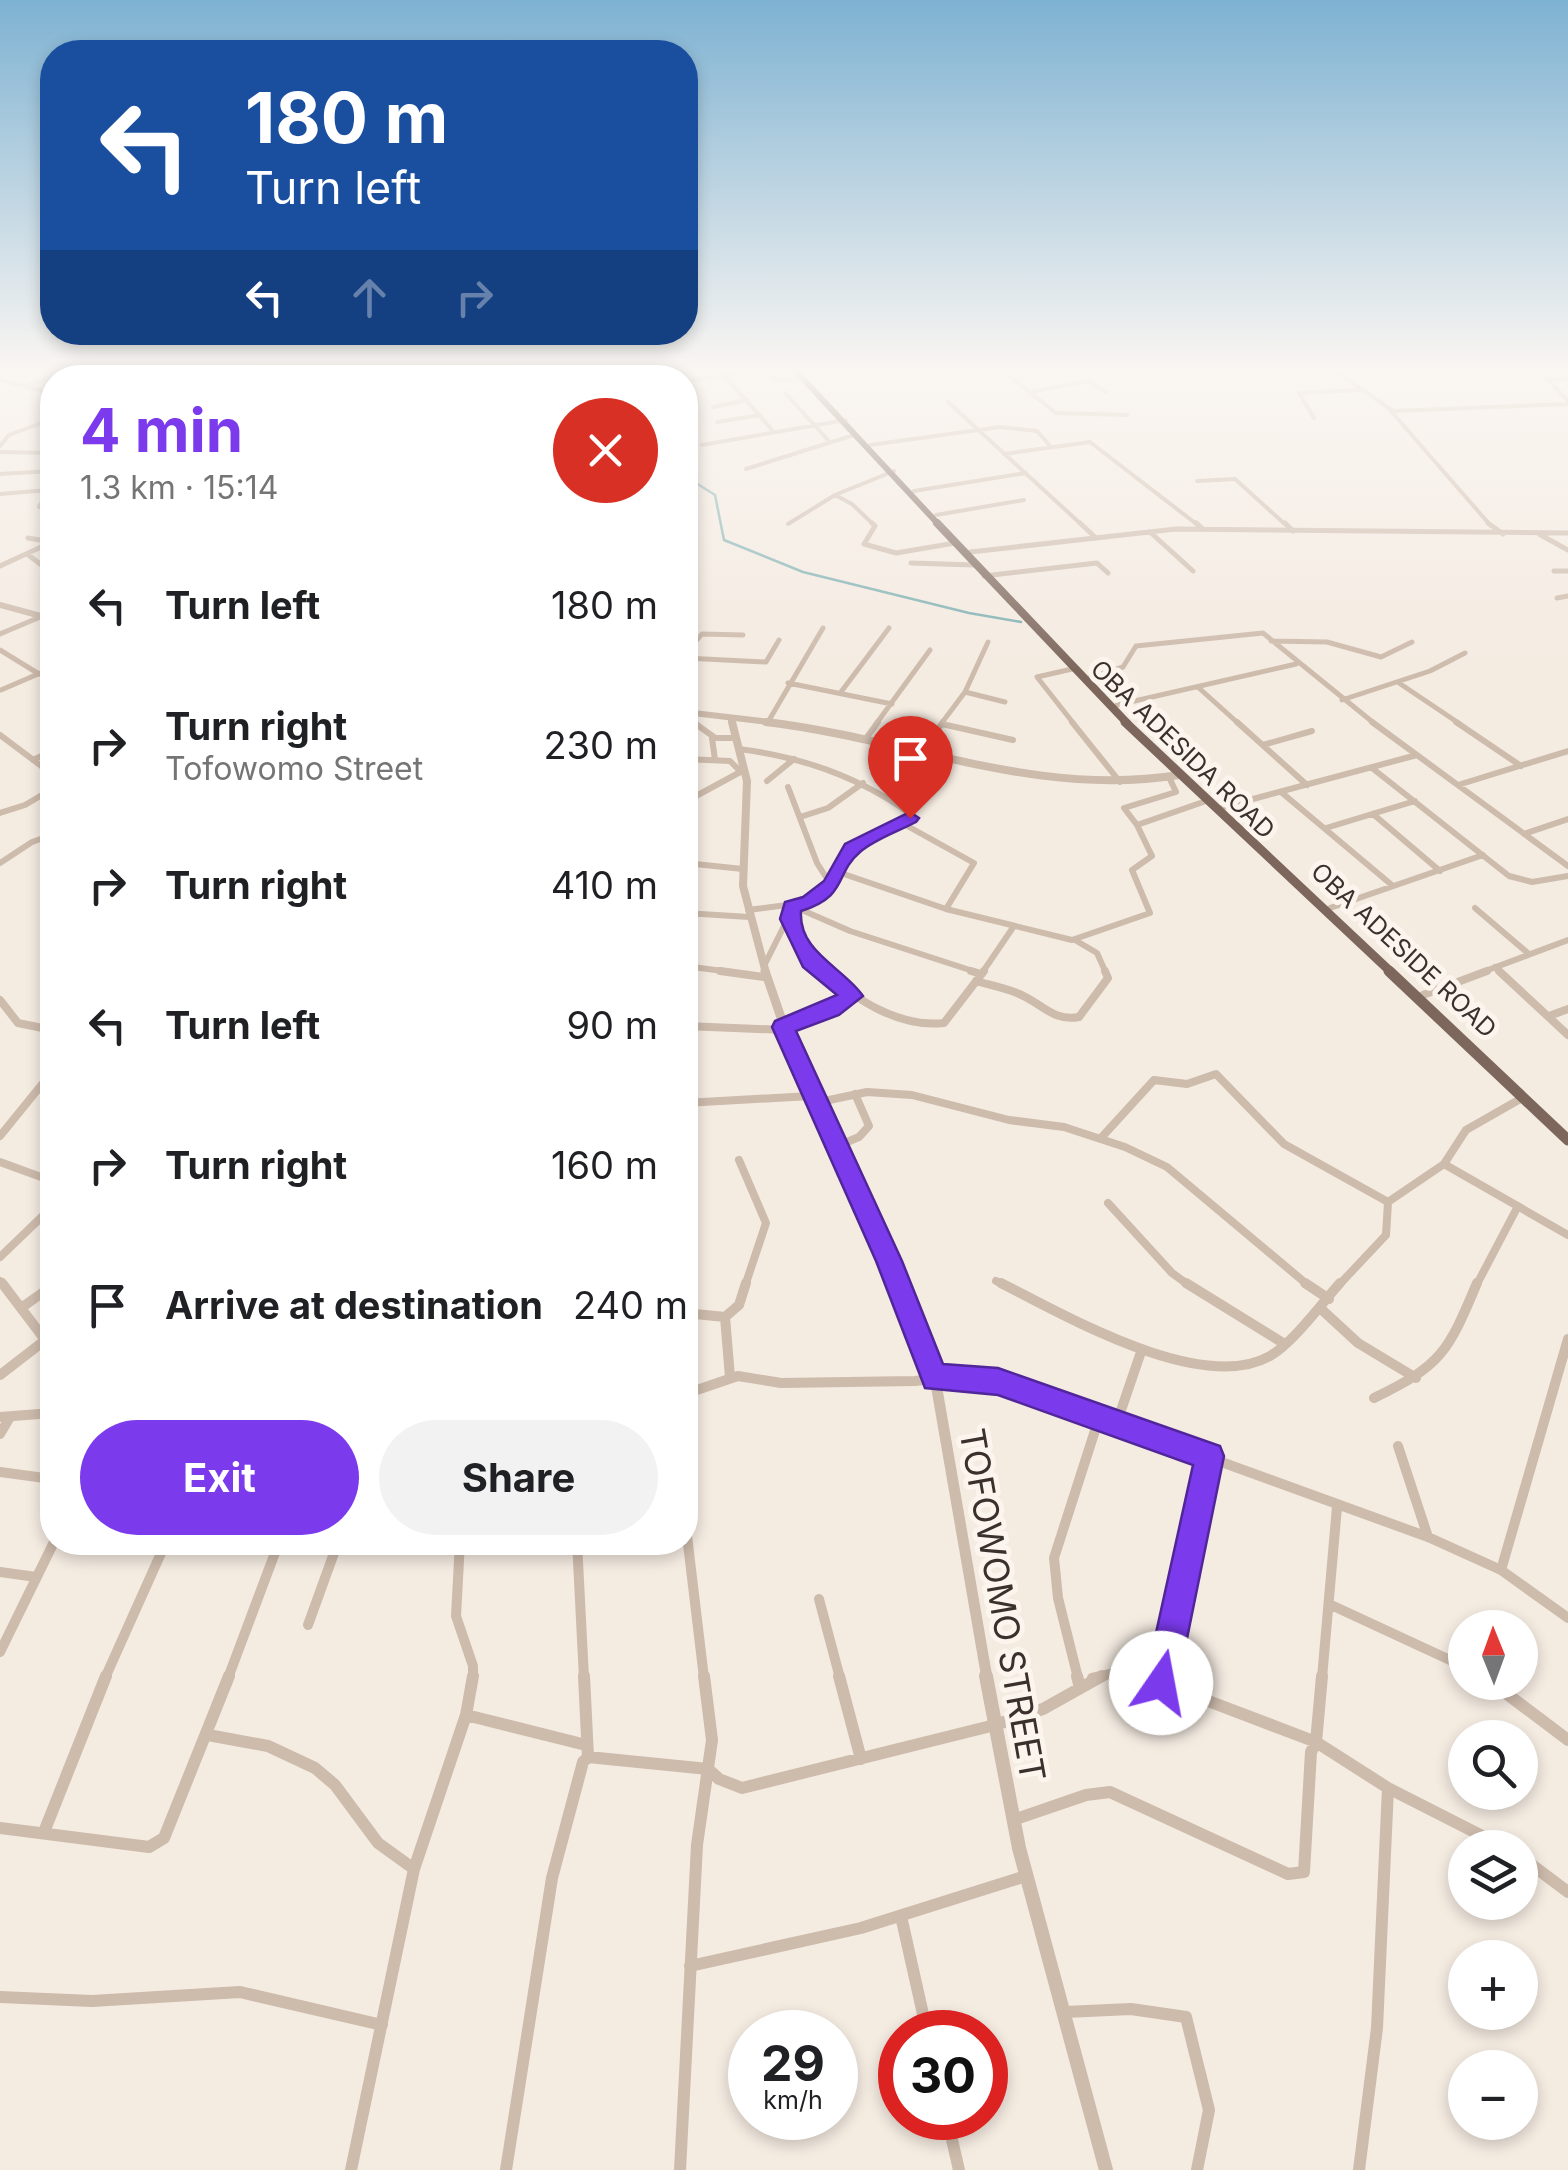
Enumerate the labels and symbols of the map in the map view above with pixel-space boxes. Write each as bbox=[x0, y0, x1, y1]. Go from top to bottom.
street label: OBA ADESIDA ROAD bbox=[1085, 653, 1281, 845]
pin bbox=[868, 716, 953, 819]
street label: OBA ADESIDE ROAD bbox=[1305, 856, 1503, 1044]
street label: TOFOWOMO STREET bbox=[951, 1425, 1055, 1784]
north arrow bbox=[1448, 1610, 1538, 1700]
position arrow bbox=[1109, 1631, 1213, 1735]
speed limit sign: 30 bbox=[878, 2010, 1008, 2140]

